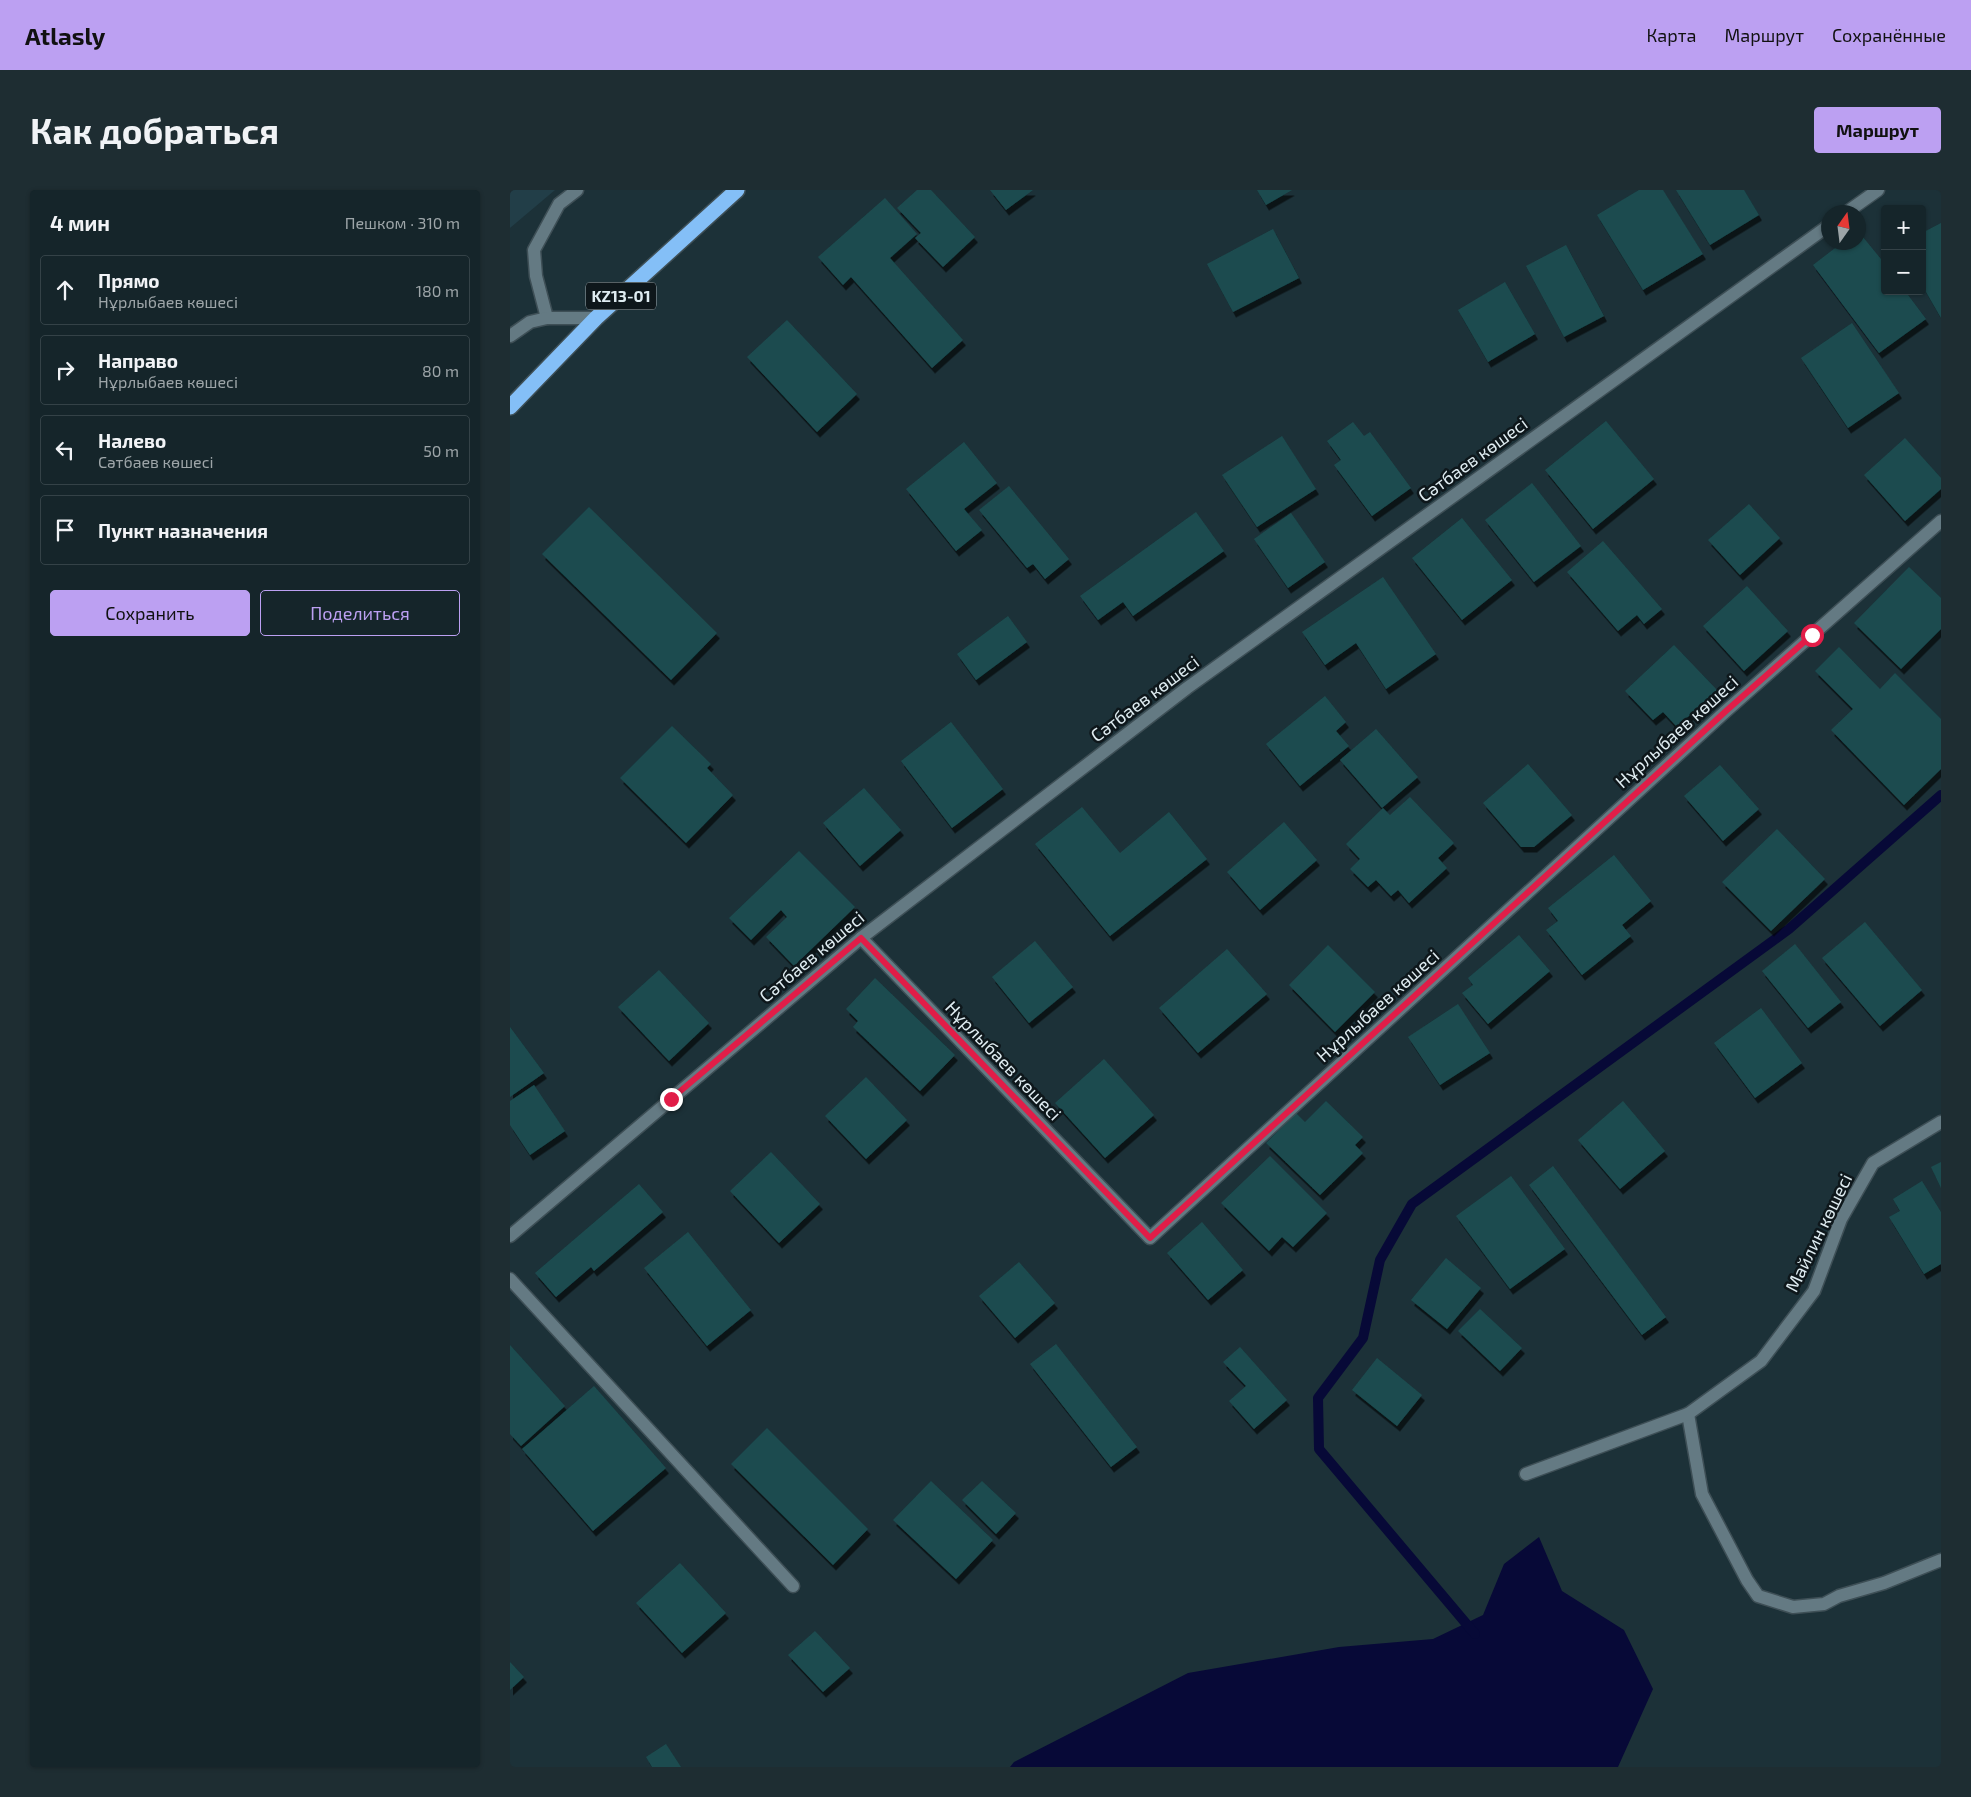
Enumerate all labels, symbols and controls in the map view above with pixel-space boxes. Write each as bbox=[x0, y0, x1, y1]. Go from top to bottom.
text: Atlasly bbox=[25, 21, 105, 50]
text: Карта bbox=[1646, 24, 1696, 46]
text: Маршрут bbox=[1724, 24, 1804, 46]
text: Сохранённые bbox=[1832, 24, 1946, 46]
button: Маршрут bbox=[1814, 107, 1941, 153]
text: Как добраться bbox=[30, 109, 279, 151]
north arrow bbox=[1821, 205, 1866, 250]
map controls bbox=[1881, 205, 1926, 295]
button: + bbox=[1881, 205, 1926, 250]
text: 4 мин bbox=[50, 210, 110, 235]
text: Пешком · 310 m bbox=[345, 213, 460, 232]
button: − bbox=[1881, 250, 1926, 295]
text: Прямо bbox=[98, 269, 160, 292]
icon: ahead bbox=[51, 276, 79, 304]
text: 180 m bbox=[416, 281, 459, 300]
road number: KZ13-01 bbox=[586, 282, 656, 310]
text: Нұрлыбаев көшесі bbox=[98, 292, 238, 311]
text: Направо bbox=[98, 349, 178, 372]
icon: right bbox=[51, 356, 79, 384]
text: 80 m bbox=[422, 361, 459, 380]
text: Нұрлыбаев көшесі bbox=[98, 372, 238, 391]
street label: Сәтбаев көшесі bbox=[1413, 412, 1531, 506]
text: Налево bbox=[98, 429, 166, 452]
icon: left bbox=[51, 436, 79, 464]
text: 50 m bbox=[423, 441, 459, 460]
text: Сәтбаев көшесі bbox=[98, 452, 214, 471]
icon: arrive bbox=[51, 516, 79, 544]
text: Пункт назначения bbox=[98, 519, 268, 542]
button: Сохранить bbox=[50, 590, 250, 636]
button: Поделиться bbox=[260, 590, 460, 636]
route start bbox=[1801, 624, 1824, 647]
street label: Сәтбаев көшесі bbox=[1086, 650, 1203, 746]
street label: Нұрлыбаев көшесі bbox=[1610, 670, 1742, 792]
street label: Сәтбаев көшесі bbox=[754, 906, 868, 1006]
street label: Нұрлыбаев көшесі bbox=[1311, 944, 1443, 1066]
street label: Нұрлыбаев көшесі bbox=[941, 996, 1066, 1125]
route end bbox=[660, 1088, 683, 1111]
street label: Майлин көшесі bbox=[1780, 1170, 1856, 1295]

